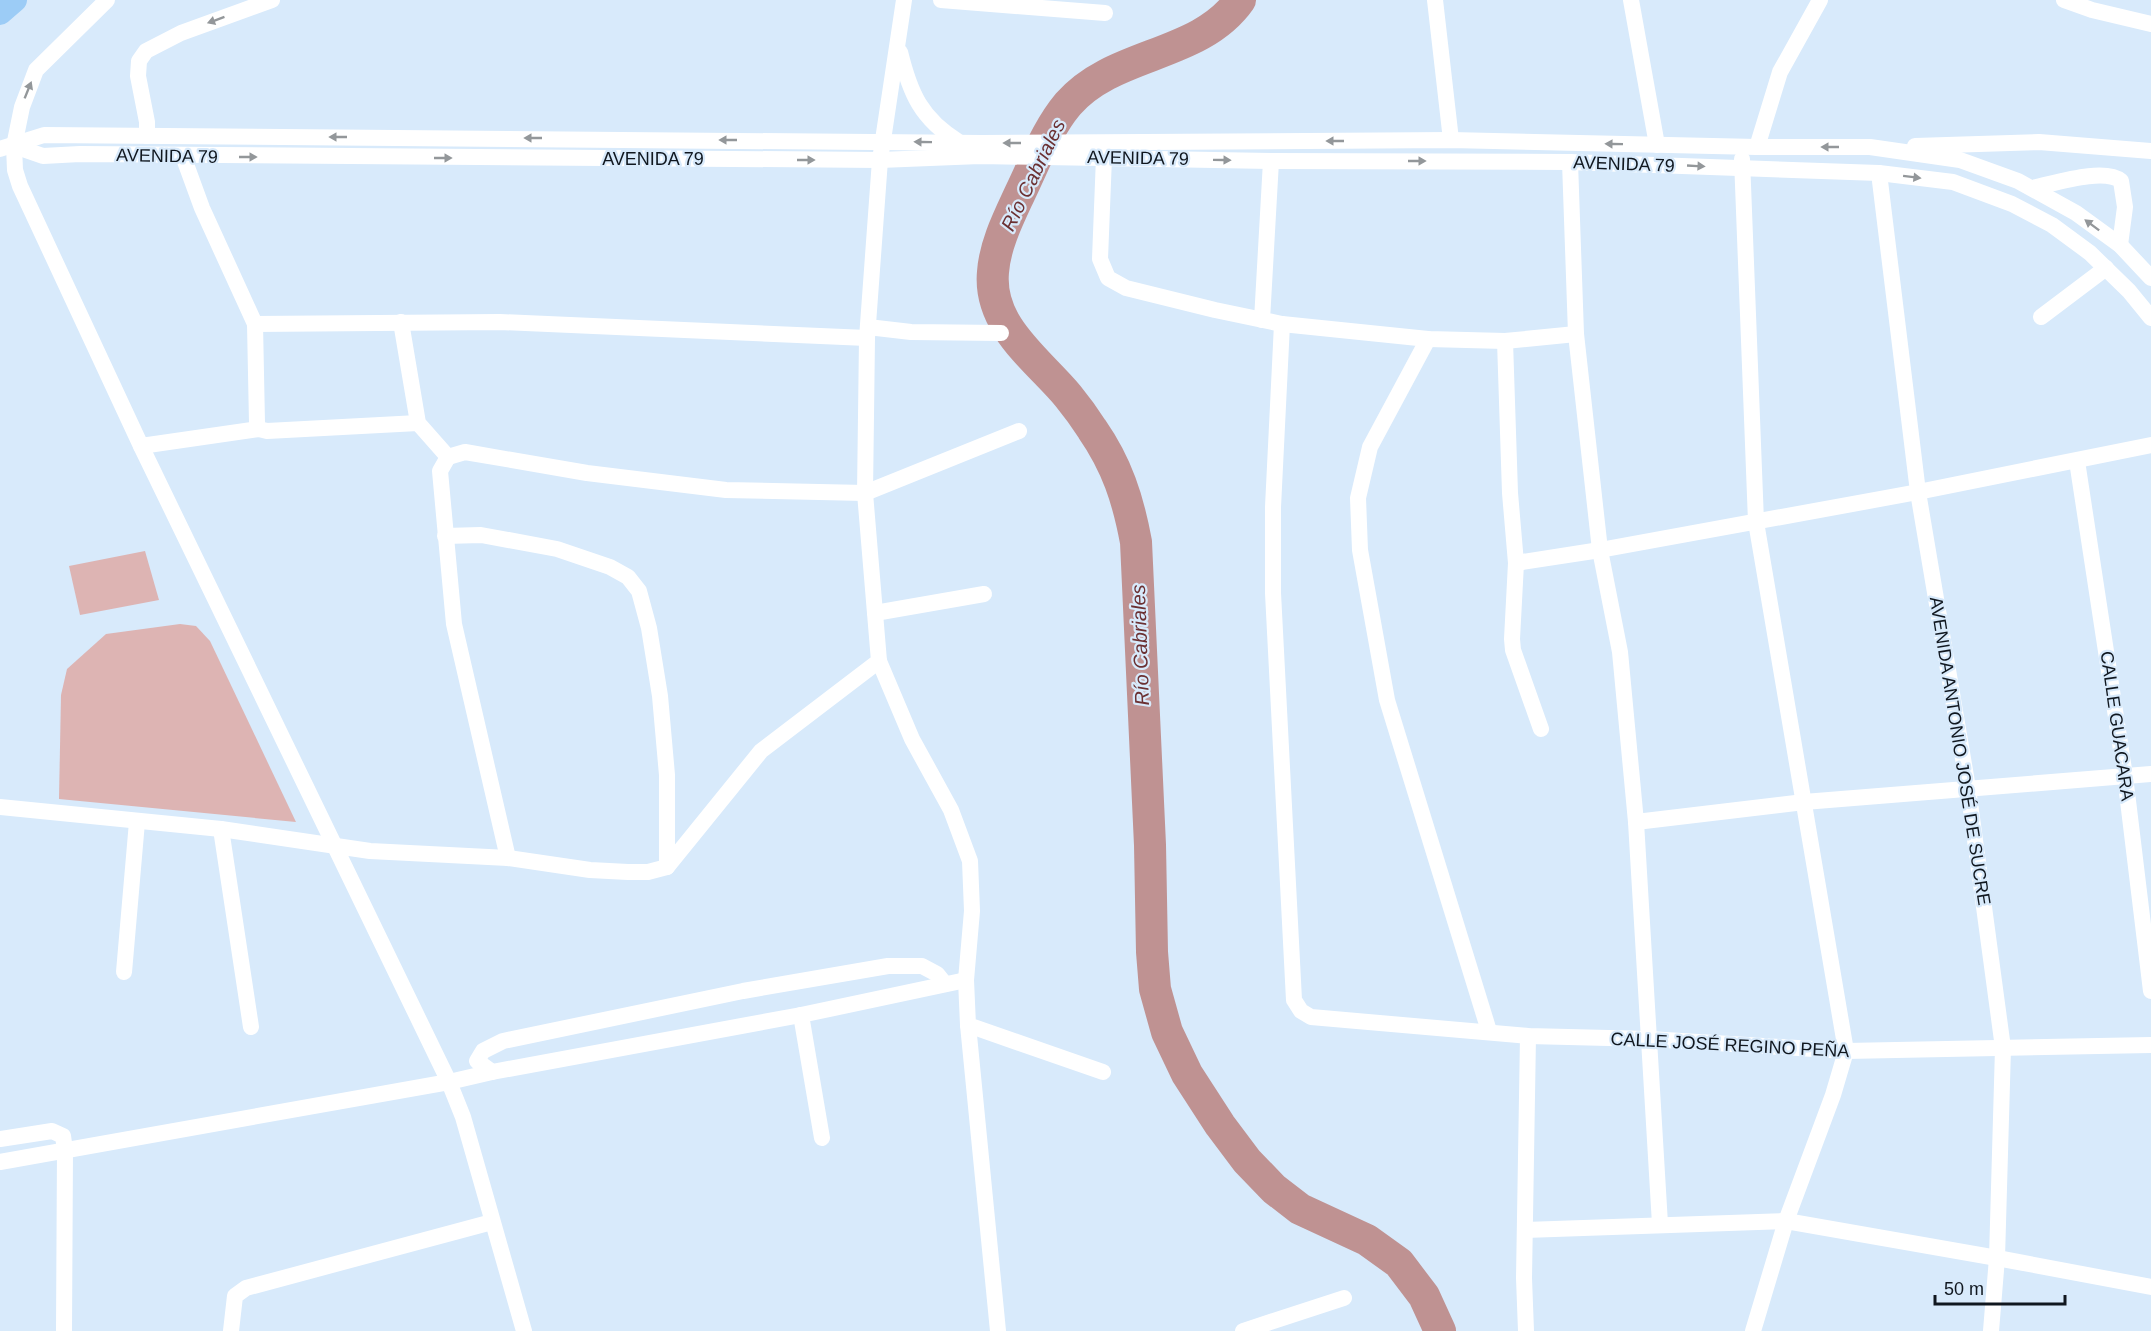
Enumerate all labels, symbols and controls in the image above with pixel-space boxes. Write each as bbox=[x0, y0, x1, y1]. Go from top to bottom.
one-way arrow bbox=[207, 15, 225, 25]
one-way arrow bbox=[24, 80, 34, 98]
water label: Río Cabriales bbox=[997, 116, 1069, 234]
one-way arrow bbox=[329, 132, 348, 142]
one-way arrow bbox=[524, 134, 543, 143]
one-way arrow bbox=[719, 135, 738, 145]
one-way arrow bbox=[1326, 136, 1345, 146]
one-way arrow bbox=[914, 137, 933, 146]
one-way arrow bbox=[1003, 138, 1022, 148]
one-way arrow bbox=[1605, 139, 1624, 149]
one-way arrow bbox=[1821, 142, 1840, 152]
street label: AVENIDA 79 bbox=[116, 145, 218, 167]
street label: AVENIDA 79 bbox=[1087, 147, 1189, 169]
street label: AVENIDA 79 bbox=[602, 149, 704, 169]
one-way arrow bbox=[238, 152, 257, 162]
street label: AVENIDA 79 bbox=[1573, 152, 1675, 176]
one-way arrow bbox=[433, 153, 452, 163]
one-way arrow bbox=[796, 155, 815, 165]
one-way arrow bbox=[1213, 155, 1232, 165]
one-way arrow bbox=[1408, 157, 1427, 166]
one-way arrow bbox=[1686, 162, 1705, 171]
one-way arrow bbox=[1902, 172, 1921, 182]
one-way arrow bbox=[2085, 219, 2101, 231]
water label: Río Cabriales bbox=[1127, 584, 1153, 706]
street label: AVENIDA ANTONIO JOSÉ DE SUCRE bbox=[1926, 595, 1994, 907]
street label: CALLE GUACARA bbox=[2097, 650, 2137, 802]
street label: CALLE JOSÉ REGINO PEÑA bbox=[1610, 1028, 1850, 1061]
scale bar bbox=[1935, 1268, 2066, 1306]
text: 50 m bbox=[1944, 1279, 1984, 1299]

